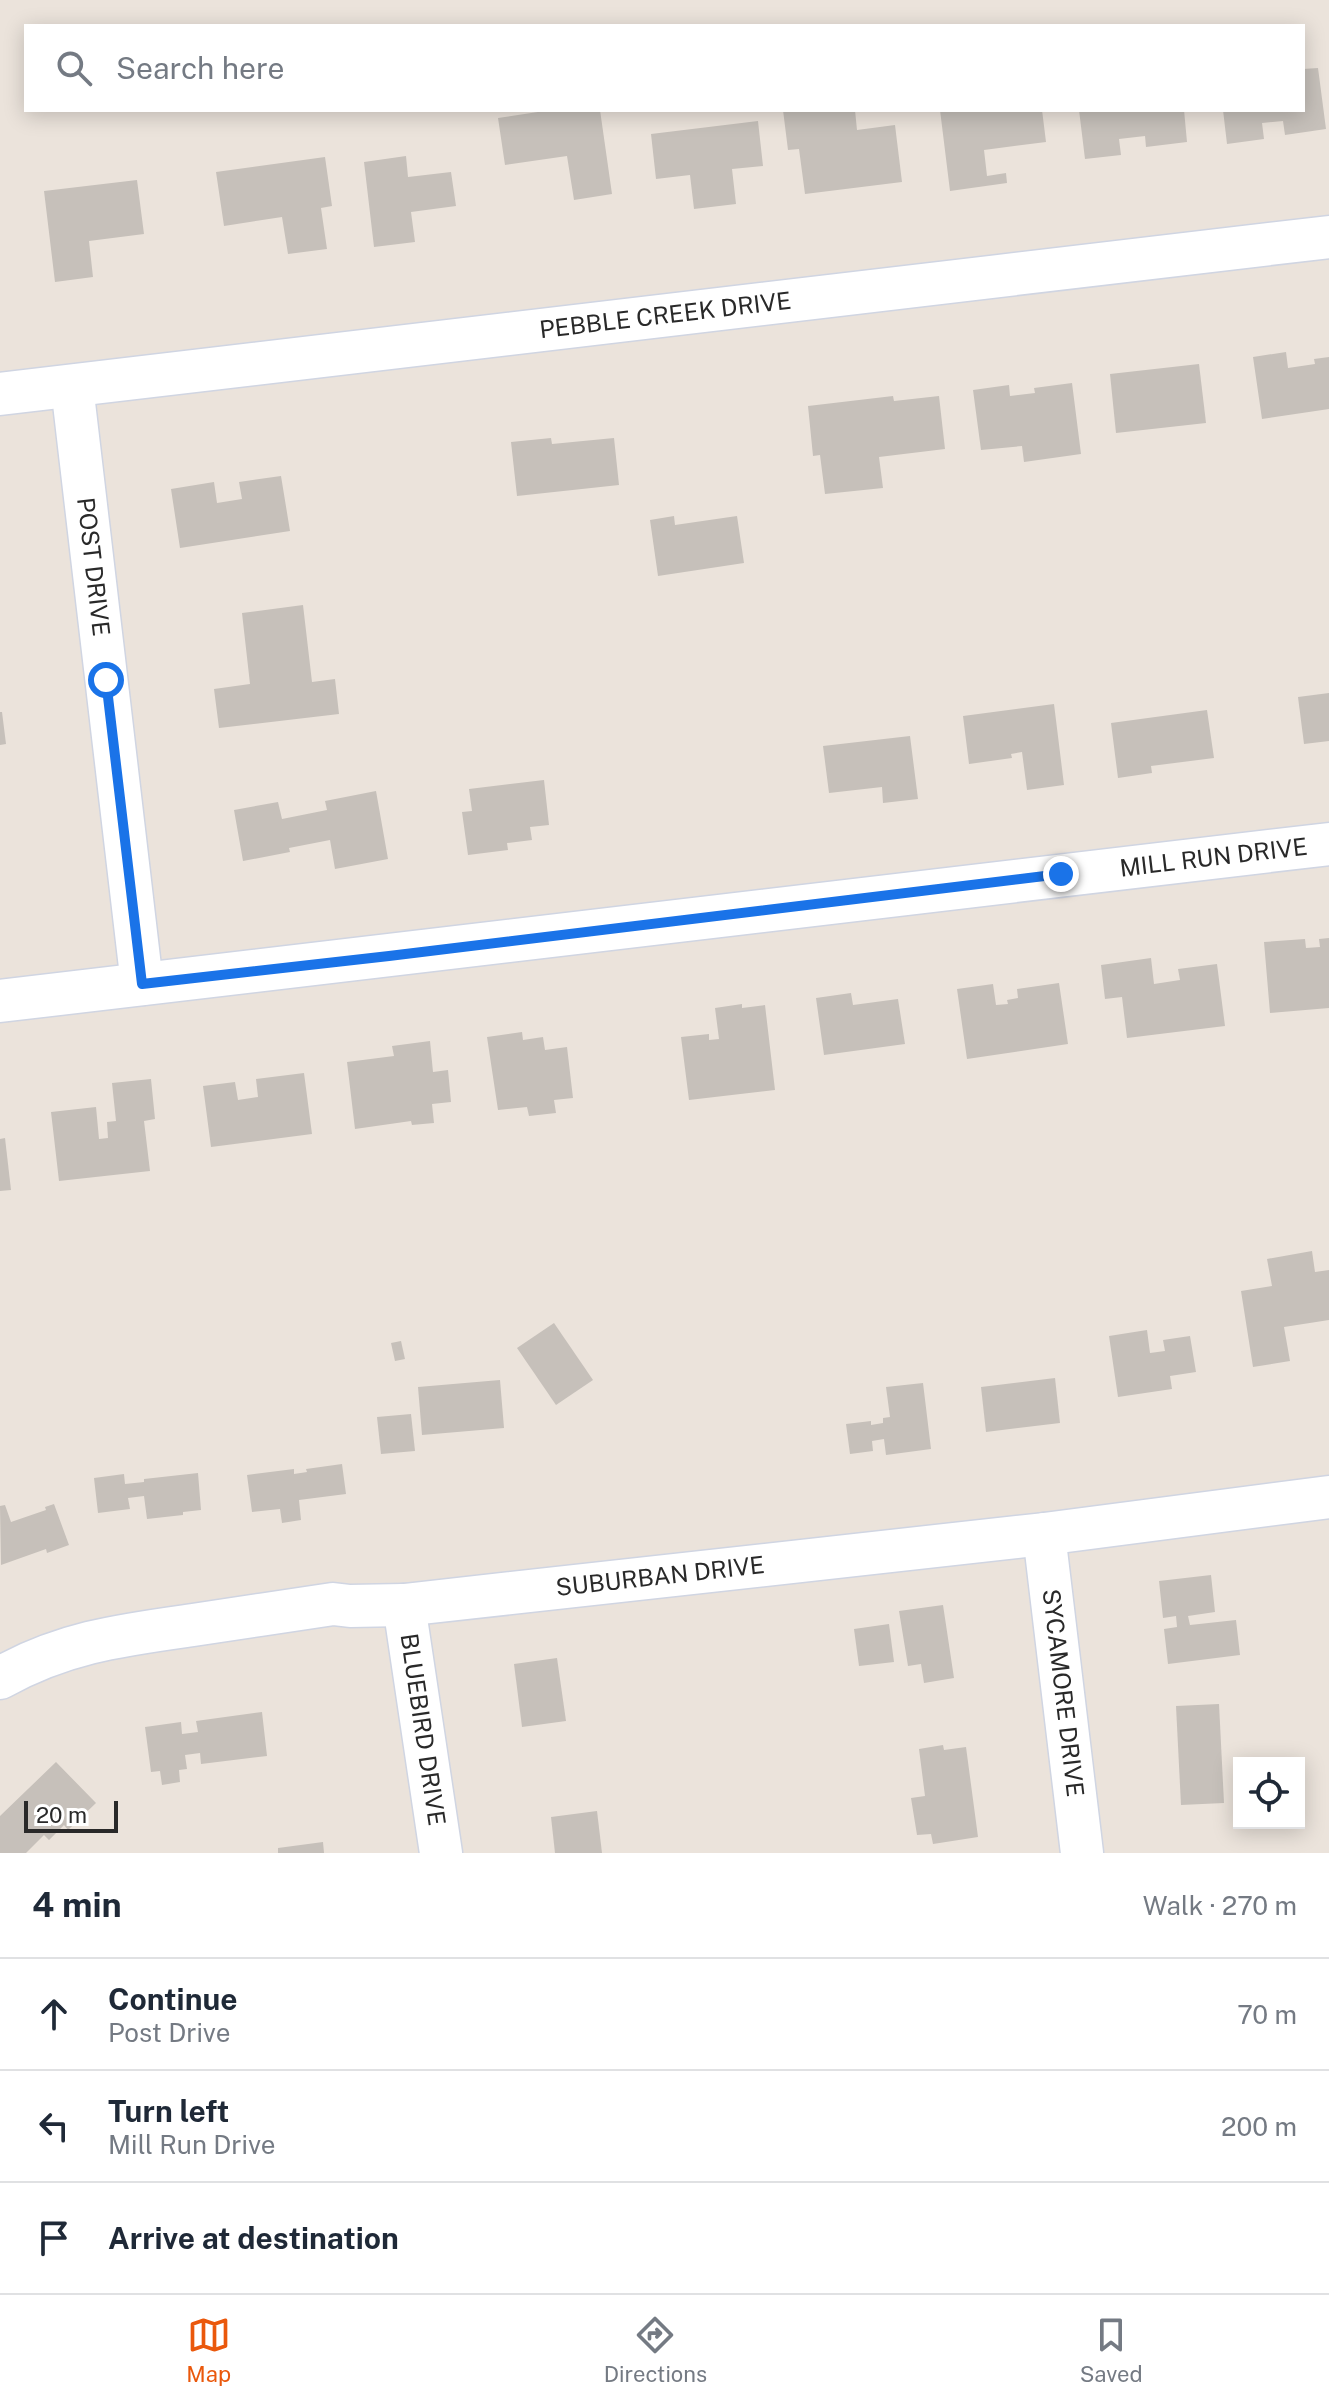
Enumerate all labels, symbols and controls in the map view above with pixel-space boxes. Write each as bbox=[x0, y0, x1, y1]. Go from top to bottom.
search box bbox=[24, 24, 1305, 112]
icon: search bbox=[52, 46, 96, 90]
text: Search here bbox=[116, 50, 284, 86]
street label: PEBBLE CREEK DRIVE bbox=[538, 286, 793, 343]
street label: POST DRIVE bbox=[72, 496, 116, 638]
route start bbox=[88, 662, 124, 698]
street label: MILL RUN DRIVE bbox=[1118, 832, 1309, 882]
route end bbox=[1043, 856, 1079, 892]
street label: SUBURBAN DRIVE bbox=[554, 1550, 766, 1601]
street label: SYCAMORE DRIVE bbox=[1038, 1587, 1090, 1798]
street label: BLUEBIRD DRIVE bbox=[395, 1631, 452, 1827]
map controls bbox=[1233, 1757, 1305, 1829]
button: locate bbox=[1233, 1757, 1305, 1829]
scale bar bbox=[24, 1797, 118, 1833]
text: 20 m bbox=[36, 1802, 87, 1828]
text: 4 min bbox=[32, 1885, 122, 1925]
text: Walk · 270 m bbox=[1143, 1890, 1297, 1921]
text: Continue bbox=[108, 1981, 238, 2017]
icon: ahead bbox=[32, 1992, 76, 2036]
text: 70 m bbox=[1237, 1999, 1297, 2030]
text: Post Drive bbox=[108, 2017, 230, 2048]
text: Turn left bbox=[108, 2093, 229, 2129]
icon: left bbox=[32, 2104, 76, 2148]
text: 200 m bbox=[1221, 2111, 1297, 2142]
text: Mill Run Drive bbox=[108, 2129, 275, 2160]
icon: arrive bbox=[32, 2216, 76, 2260]
text: Arrive at destination bbox=[108, 2220, 399, 2256]
tab: Map bbox=[186, 2313, 231, 2387]
tab: Directions bbox=[604, 2313, 707, 2387]
tab: Saved bbox=[1080, 2313, 1143, 2387]

